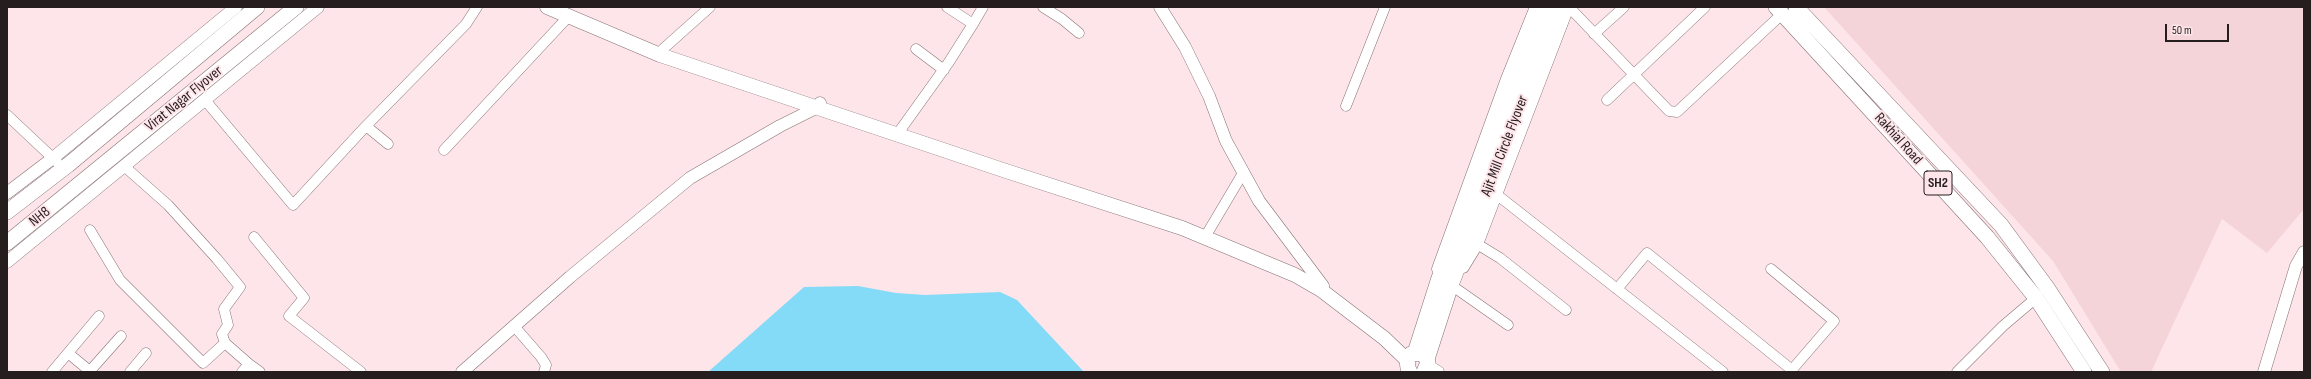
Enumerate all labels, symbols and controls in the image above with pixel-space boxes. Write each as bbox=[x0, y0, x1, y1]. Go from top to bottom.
scale bar bbox=[2167, 16, 2231, 42]
text: 50 m bbox=[2172, 23, 2192, 38]
street label: Virat Nagar Flyover bbox=[142, 62, 226, 136]
street label: Ajit Mill Circle Flyover bbox=[1478, 93, 1532, 199]
street label: Rakhial Road bbox=[1870, 109, 1926, 169]
road number: SH2 bbox=[1924, 171, 1952, 195]
street label: NH8 bbox=[26, 203, 54, 231]

